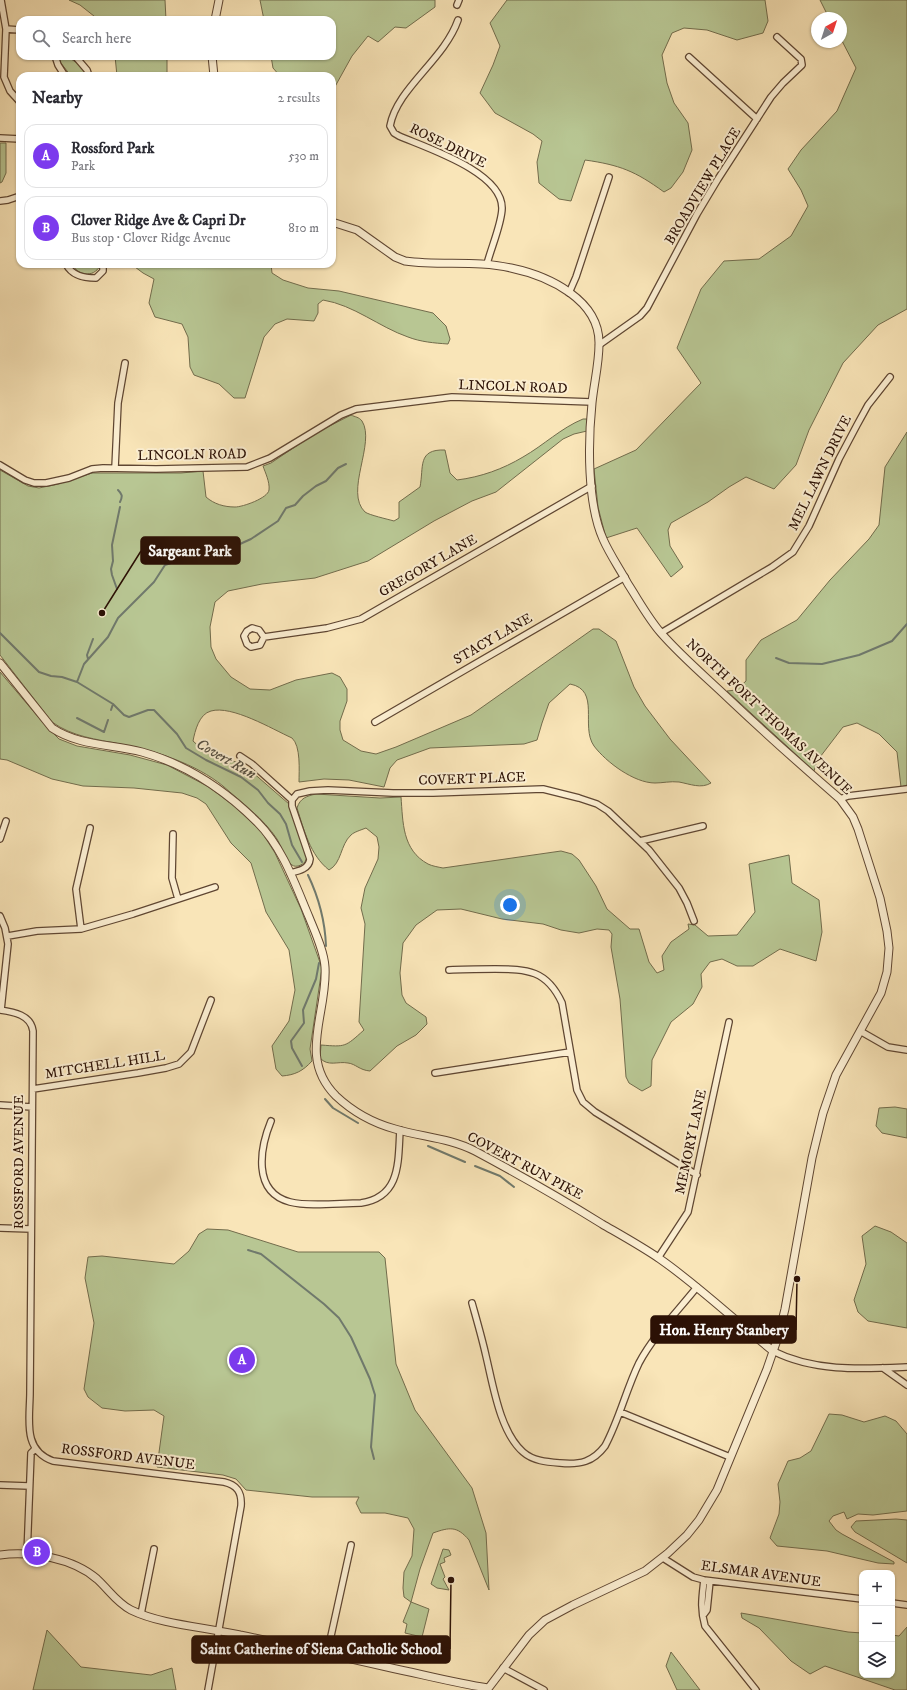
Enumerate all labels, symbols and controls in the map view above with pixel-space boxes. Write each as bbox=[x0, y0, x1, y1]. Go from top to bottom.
north arrow bbox=[811, 12, 847, 48]
search box bbox=[16, 16, 336, 60]
icon: search bbox=[30, 27, 52, 49]
text: Search here bbox=[62, 29, 131, 48]
text: Nearby bbox=[32, 87, 82, 109]
text: 2 results bbox=[278, 90, 320, 106]
street label: ROSE DRIVE bbox=[407, 120, 490, 172]
street label: BROADVIEW PLACE bbox=[661, 124, 745, 248]
text: Rossford Park bbox=[71, 139, 154, 158]
text: A bbox=[42, 148, 50, 164]
text: 530 m bbox=[288, 148, 319, 164]
text: Park bbox=[71, 158, 95, 174]
text: Clover Ridge Ave & Capri Dr bbox=[71, 211, 246, 230]
text: B bbox=[42, 220, 50, 236]
text: 810 m bbox=[288, 220, 319, 236]
text: Bus stop · Clover Ridge Avenue bbox=[71, 230, 231, 246]
street label: LINCOLN ROAD bbox=[458, 376, 568, 398]
street label: MEL LAWN DRIVE bbox=[784, 412, 856, 534]
street label: LINCOLN ROAD bbox=[137, 445, 247, 465]
street label: GREGORY LANE bbox=[376, 531, 480, 601]
callout: Sargeant Park bbox=[141, 537, 240, 564]
text: Sargeant Park bbox=[148, 542, 232, 561]
street label: STACY LANE bbox=[450, 609, 536, 669]
street label: NORTH FORT THOMAS AVENUE bbox=[682, 635, 856, 799]
water label: Covert Run bbox=[193, 734, 260, 784]
street label: COVERT PLACE bbox=[418, 768, 526, 790]
your location bbox=[500, 895, 520, 915]
street label: MITCHELL HILL bbox=[44, 1047, 166, 1083]
street label: MEMORY LANE bbox=[671, 1088, 711, 1196]
street label: ROSSFORD AVENUE bbox=[10, 1095, 28, 1229]
street label: COVERT RUN PIKE bbox=[464, 1128, 586, 1204]
callout: Hon. Henry Stanbery bbox=[651, 1316, 796, 1343]
text: Hon. Henry Stanbery bbox=[659, 1321, 790, 1340]
pin: A bbox=[229, 1345, 255, 1375]
street label: ROSSFORD AVENUE bbox=[60, 1440, 196, 1474]
pin: B bbox=[24, 1537, 50, 1567]
street label: ELSMAR AVENUE bbox=[700, 1557, 822, 1591]
map controls bbox=[859, 1570, 895, 1678]
button: + bbox=[859, 1570, 895, 1606]
button: − bbox=[859, 1606, 895, 1642]
callout: Saint Catherine of Siena Catholic School bbox=[192, 1636, 450, 1663]
text: Saint Catherine of Siena Catholic School bbox=[200, 1640, 442, 1659]
button: layers bbox=[859, 1642, 895, 1678]

